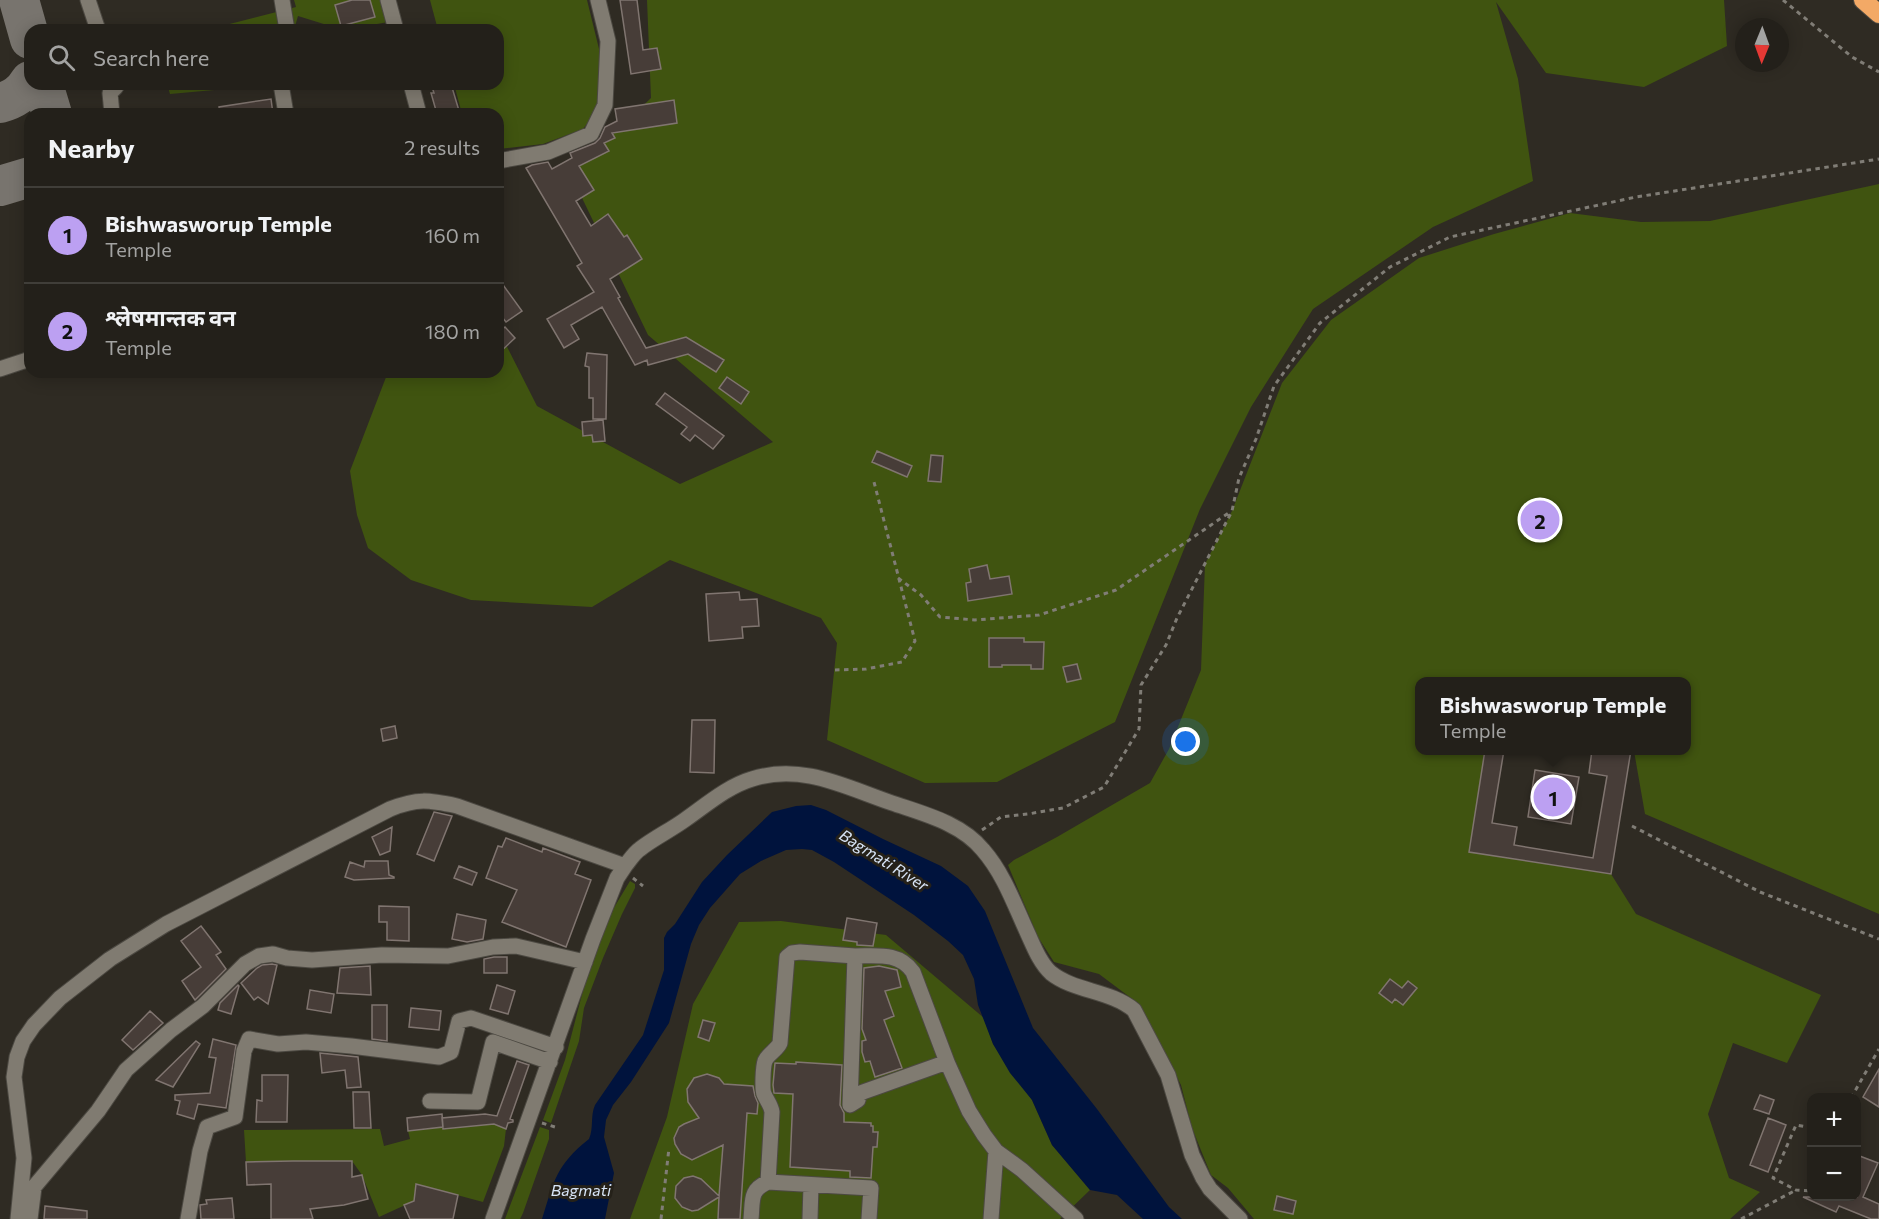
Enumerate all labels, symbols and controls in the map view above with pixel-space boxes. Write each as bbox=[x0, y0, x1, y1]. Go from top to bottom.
north arrow bbox=[1735, 18, 1789, 72]
search box bbox=[24, 24, 504, 90]
icon: search bbox=[45, 41, 78, 74]
text: Search here bbox=[93, 44, 209, 71]
text: Nearby bbox=[48, 132, 135, 163]
text: 2 results bbox=[404, 135, 480, 159]
text: Bishwasworup Temple bbox=[105, 210, 332, 237]
text: 1 bbox=[63, 223, 72, 247]
text: 160 m bbox=[425, 223, 480, 247]
text: Temple bbox=[105, 237, 172, 261]
text: श्लेषमान्तक वन bbox=[105, 304, 236, 331]
text: 2 bbox=[62, 319, 73, 343]
text: 180 m bbox=[425, 319, 480, 343]
text: Temple bbox=[105, 335, 172, 359]
pin: 2 bbox=[1520, 498, 1560, 542]
popup bbox=[1415, 677, 1691, 755]
text: Bishwasworup Temple bbox=[1440, 691, 1666, 718]
text: Temple bbox=[1440, 718, 1506, 742]
your location bbox=[1171, 727, 1200, 756]
pin: 1 bbox=[1534, 774, 1572, 820]
water label: Bagmati River bbox=[836, 825, 933, 895]
map controls bbox=[1807, 1093, 1861, 1201]
button: + bbox=[1807, 1093, 1861, 1147]
button: − bbox=[1807, 1147, 1861, 1201]
water label: Bagmati bbox=[551, 1180, 612, 1199]

